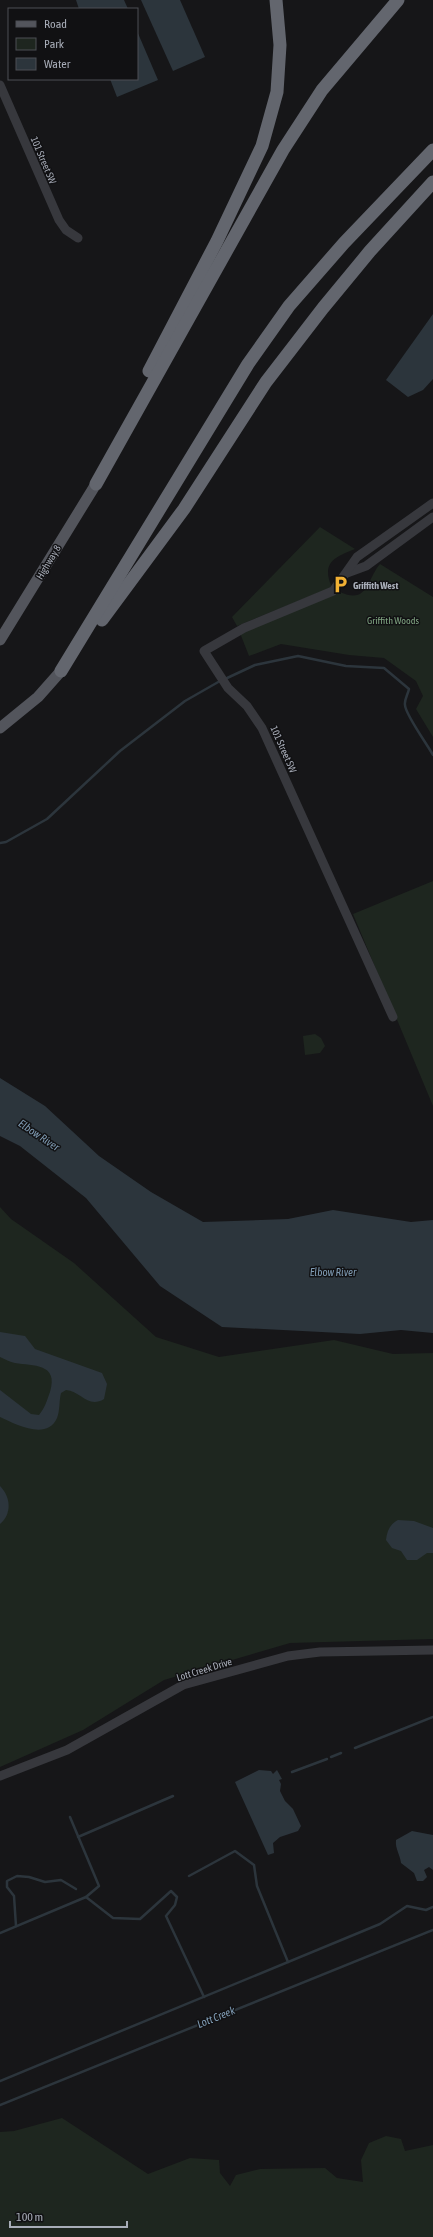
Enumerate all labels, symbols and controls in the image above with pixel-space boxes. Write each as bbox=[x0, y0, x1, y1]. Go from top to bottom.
legend bbox=[8, 8, 138, 80]
text: Road bbox=[44, 17, 67, 31]
text: Park bbox=[44, 37, 65, 51]
text: Water bbox=[44, 57, 71, 71]
street label: 101 Street SW bbox=[29, 135, 59, 186]
street label: Highway 8 bbox=[34, 543, 63, 581]
parking icon: Griffith West bbox=[330, 575, 350, 595]
place label: Griffith West bbox=[353, 580, 398, 591]
park label: Griffith Woods bbox=[367, 615, 419, 626]
street label: 101 Street SW bbox=[268, 724, 299, 775]
water label: Elbow River bbox=[16, 1117, 62, 1153]
water label: Elbow River bbox=[310, 1266, 357, 1278]
street label: Lott Creek Drive bbox=[175, 1656, 234, 1683]
water label: Lott Creek bbox=[195, 2004, 237, 2030]
scale bar bbox=[10, 2203, 127, 2229]
text: 100 m bbox=[16, 2210, 43, 2224]

